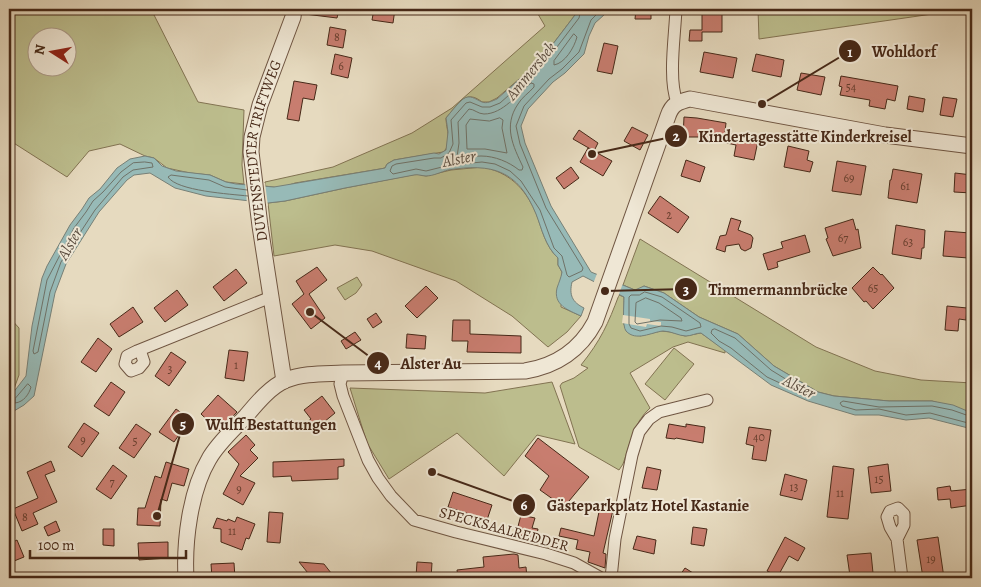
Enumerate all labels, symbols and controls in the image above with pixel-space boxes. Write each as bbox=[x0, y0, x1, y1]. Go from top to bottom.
north arrow bbox=[28, 28, 78, 78]
house number: 8 bbox=[334, 29, 340, 45]
callout: Wohldorf bbox=[837, 36, 946, 67]
water label: Ammersbek bbox=[500, 37, 561, 105]
text: Wohldorf bbox=[871, 41, 939, 63]
text: 1 bbox=[847, 42, 853, 62]
text: N bbox=[29, 43, 50, 56]
street label: DUVENSTEDTER TRIFTWEG bbox=[241, 57, 286, 243]
house number: 6 bbox=[338, 58, 344, 74]
house number: 54 bbox=[846, 79, 857, 95]
callout: Kindertagesstätte Kinderkreisel bbox=[663, 121, 922, 152]
text: 2 bbox=[672, 126, 680, 146]
text: Kindertagesstätte Kinderkreisel bbox=[698, 126, 912, 148]
water label: Alster bbox=[439, 145, 478, 173]
house number: 69 bbox=[843, 170, 855, 186]
house number: 61 bbox=[900, 178, 910, 194]
house number: 2 bbox=[666, 207, 672, 223]
water label: Alster bbox=[52, 224, 88, 265]
house number: 67 bbox=[838, 230, 849, 246]
house number: 63 bbox=[903, 234, 913, 250]
callout: Timmermannbrücke bbox=[673, 274, 857, 305]
text: Timmermannbrücke bbox=[708, 279, 848, 301]
text: 3 bbox=[683, 280, 689, 300]
house number: 65 bbox=[868, 280, 878, 296]
callout: Alster Au bbox=[366, 347, 472, 378]
text: 4 bbox=[374, 353, 382, 373]
text: Alster Au bbox=[399, 353, 462, 375]
house number: 1 bbox=[234, 357, 238, 373]
house number: 3 bbox=[168, 361, 173, 377]
water label: Alster bbox=[778, 369, 819, 404]
callout: Wulff Bestattungen bbox=[170, 409, 346, 440]
text: 5 bbox=[180, 414, 186, 434]
text: Wulff Bestattungen bbox=[205, 414, 336, 436]
house number: 40 bbox=[753, 429, 765, 445]
house number: 9 bbox=[80, 432, 86, 448]
house number: 5 bbox=[132, 433, 138, 449]
house number: 15 bbox=[874, 471, 884, 487]
house number: 7 bbox=[109, 474, 115, 490]
house number: 13 bbox=[789, 479, 799, 495]
house number: 9 bbox=[236, 481, 242, 497]
house number: 11 bbox=[836, 485, 844, 501]
callout: Gästeparkplatz Hotel Kastanie bbox=[512, 489, 759, 520]
text: 6 bbox=[520, 495, 528, 515]
text: Gästeparkplatz Hotel Kastanie bbox=[547, 495, 749, 517]
street label: SPECKSAALREDDER bbox=[437, 502, 572, 556]
house number: 8 bbox=[22, 509, 28, 525]
house number: 11 bbox=[228, 523, 236, 539]
scale bar bbox=[30, 527, 186, 559]
text: 100 m bbox=[38, 535, 75, 555]
house number: 19 bbox=[926, 551, 936, 567]

